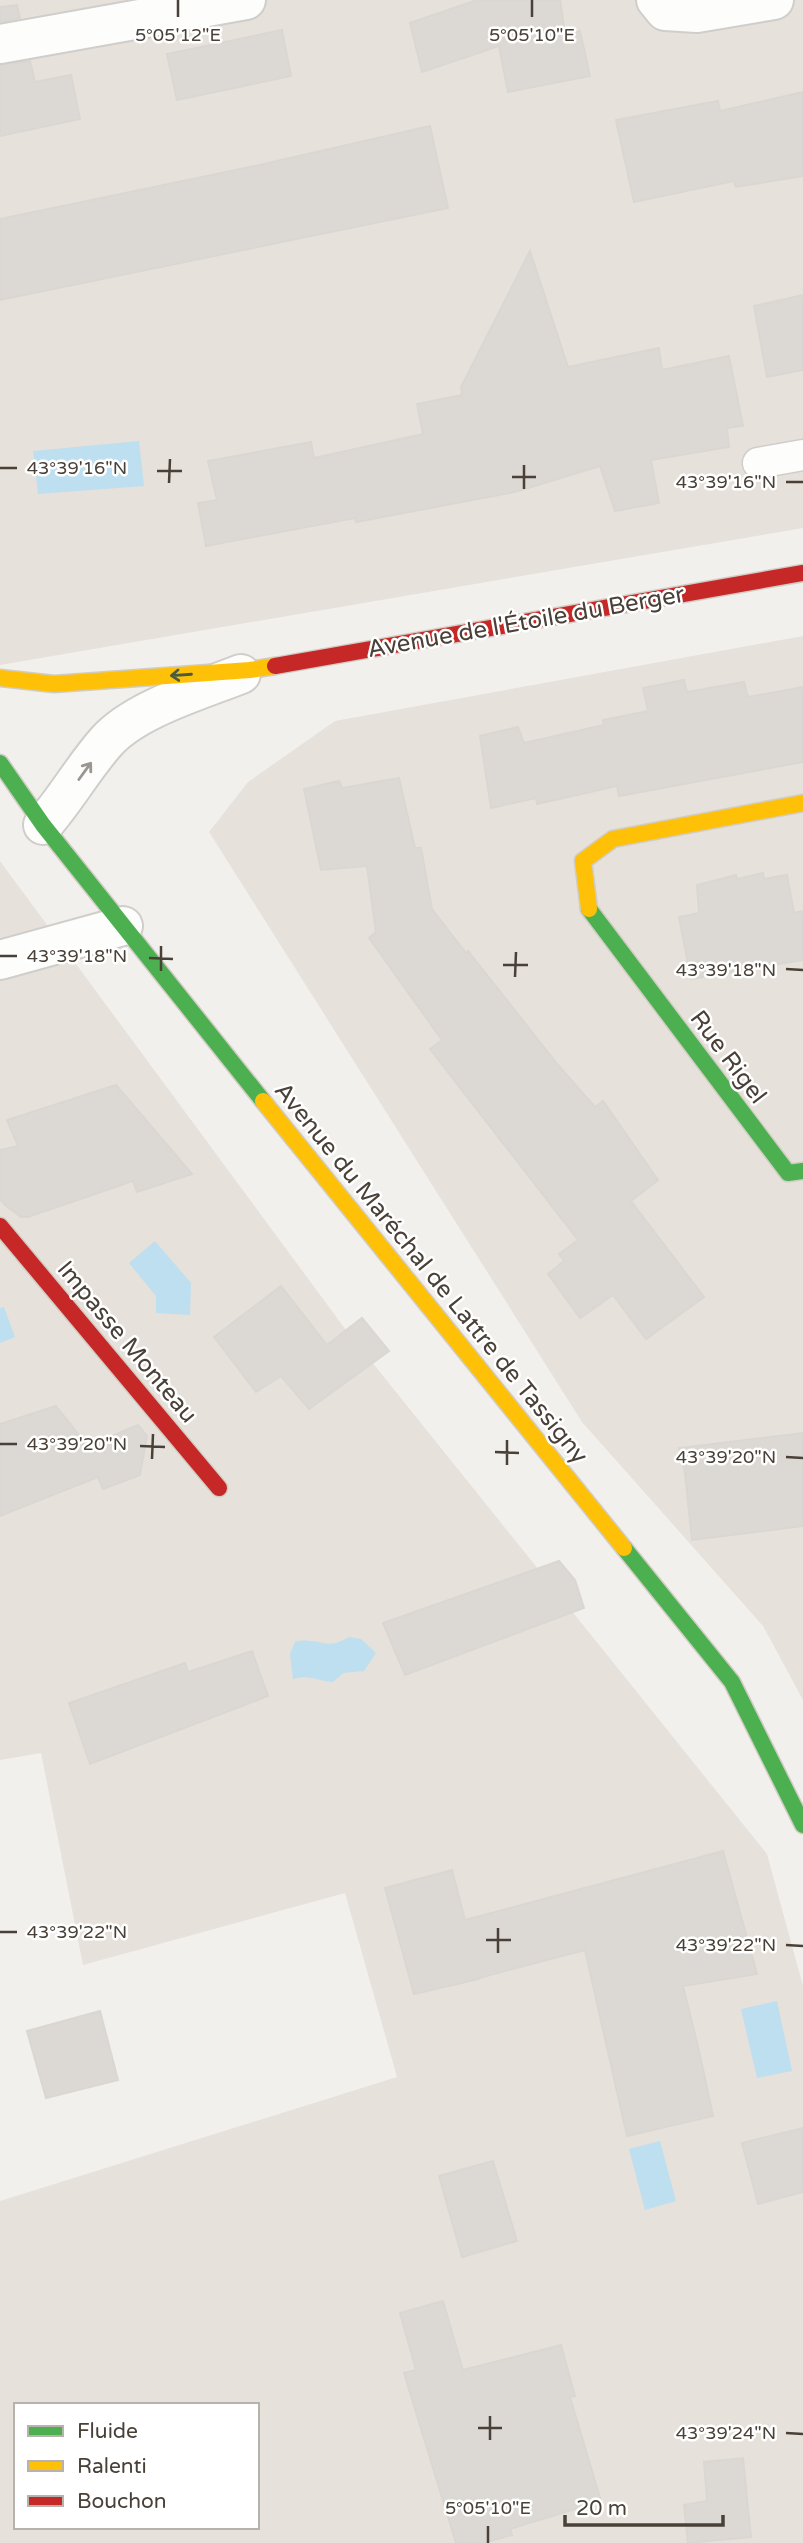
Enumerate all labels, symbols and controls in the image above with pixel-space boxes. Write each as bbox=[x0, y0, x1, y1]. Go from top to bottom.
text: 5°05'12"E bbox=[135, 24, 221, 46]
text: 5°05'10"E bbox=[489, 24, 575, 46]
text: 43°39'16"N bbox=[27, 457, 127, 479]
text: 43°39'16"N bbox=[676, 471, 776, 493]
street label: Avenue de l'Étoile du Berger bbox=[365, 579, 688, 664]
one-way arrow bbox=[171, 669, 193, 682]
one-way arrow bbox=[78, 762, 92, 781]
text: 43°39'18"N bbox=[27, 945, 127, 967]
text: 43°39'18"N bbox=[676, 959, 776, 981]
street label: Rue Rigel bbox=[684, 1005, 772, 1109]
street label: Avenue du Maréchal de Lattre de Tassigny bbox=[268, 1077, 594, 1469]
street label: Impasse Monteau bbox=[51, 1255, 203, 1429]
text: 43°39'20"N bbox=[27, 1433, 127, 1455]
text: 43°39'20"N bbox=[676, 1446, 776, 1468]
text: 43°39'22"N bbox=[27, 1921, 127, 1943]
text: 43°39'22"N bbox=[676, 1934, 776, 1956]
legend bbox=[14, 2403, 259, 2529]
text: Fluide bbox=[77, 2419, 138, 2444]
text: 43°39'24"N bbox=[676, 2422, 776, 2444]
text: Ralenti bbox=[77, 2454, 147, 2479]
scale bar bbox=[565, 2484, 722, 2528]
text: Bouchon bbox=[77, 2489, 167, 2514]
text: 20 m bbox=[576, 2496, 627, 2521]
text: 5°05'10"E bbox=[445, 2497, 531, 2519]

